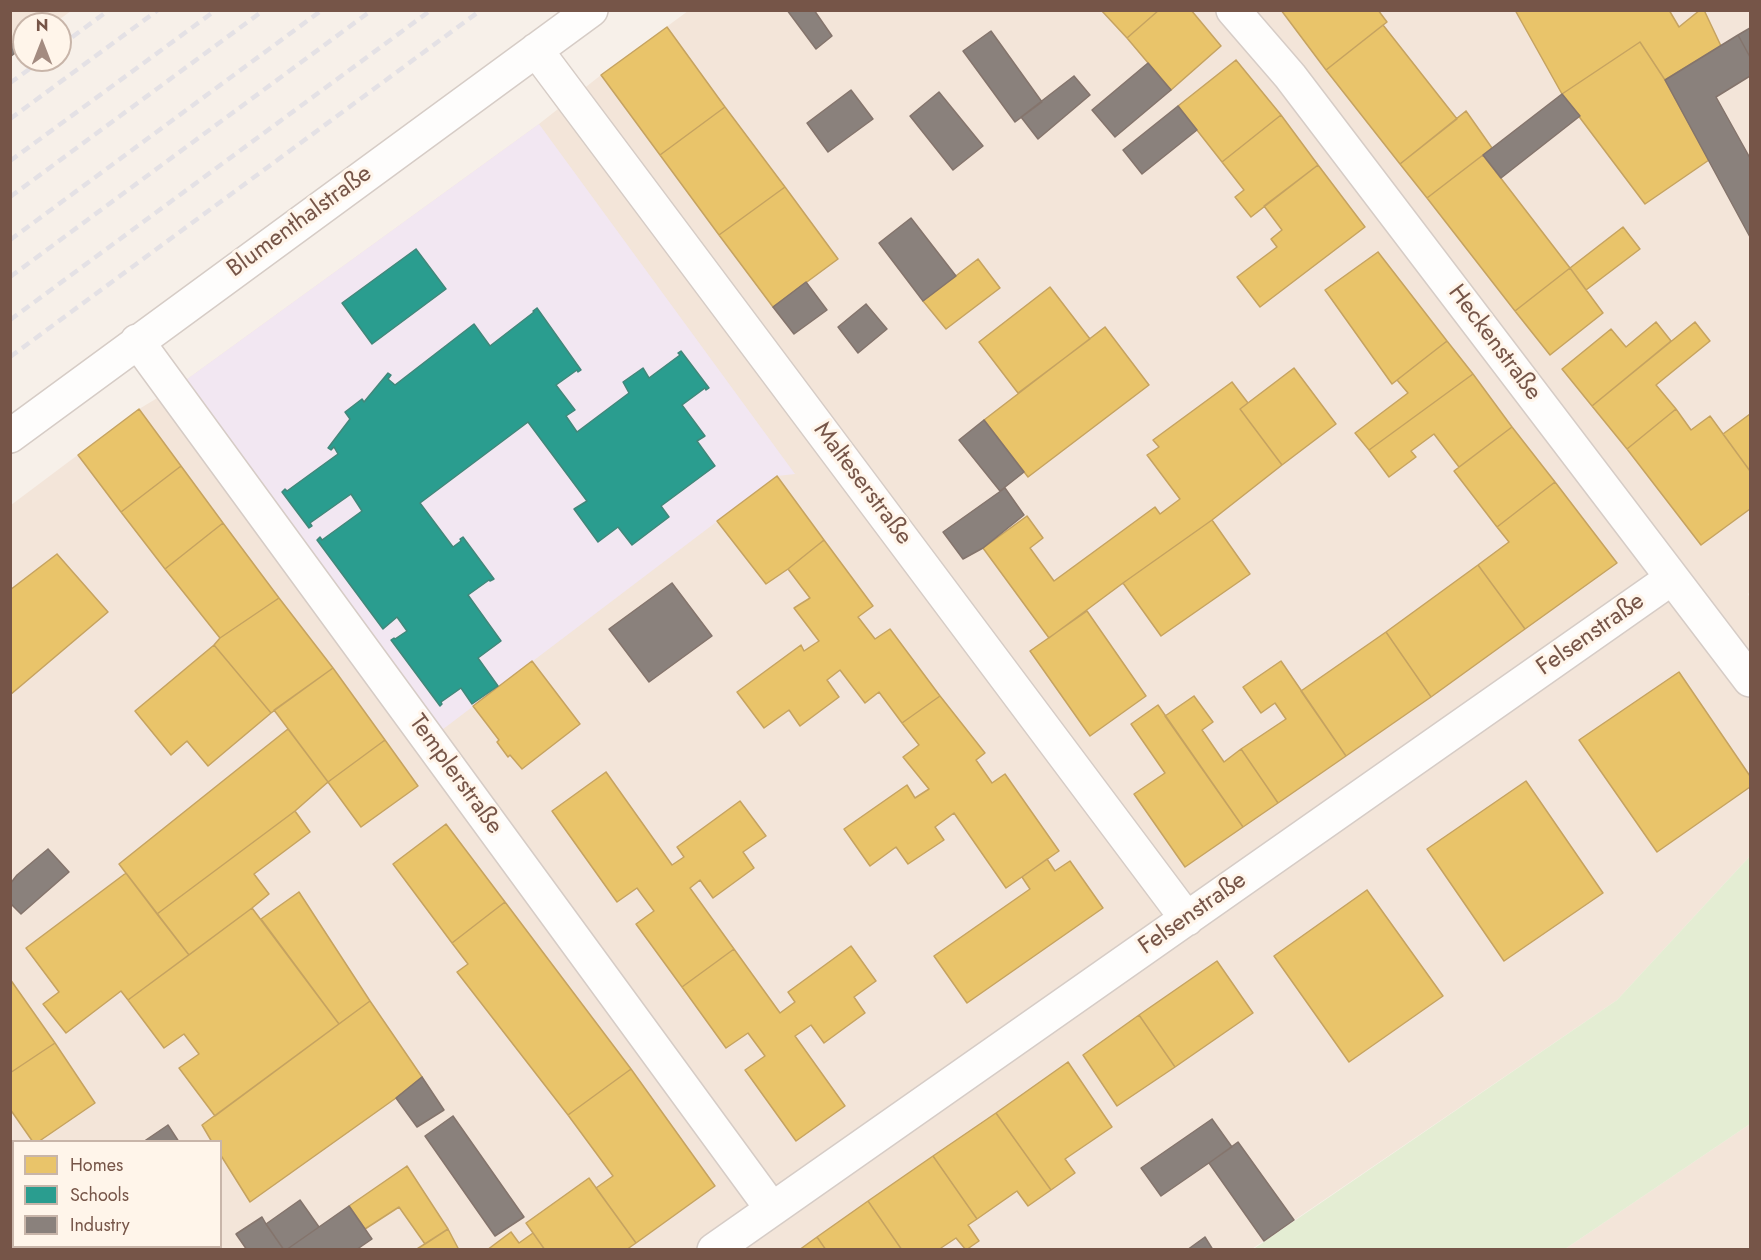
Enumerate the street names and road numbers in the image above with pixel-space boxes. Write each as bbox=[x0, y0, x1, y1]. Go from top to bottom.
street label: Blumenthalstraße bbox=[222, 160, 378, 284]
street label: Heckenstraße bbox=[1441, 280, 1547, 406]
street label: Malteserstraße bbox=[807, 417, 917, 551]
street label: Felsenstraße bbox=[1532, 587, 1650, 683]
street label: Templerstraße bbox=[402, 710, 508, 840]
street label: Felsenstraße bbox=[1134, 866, 1252, 962]

